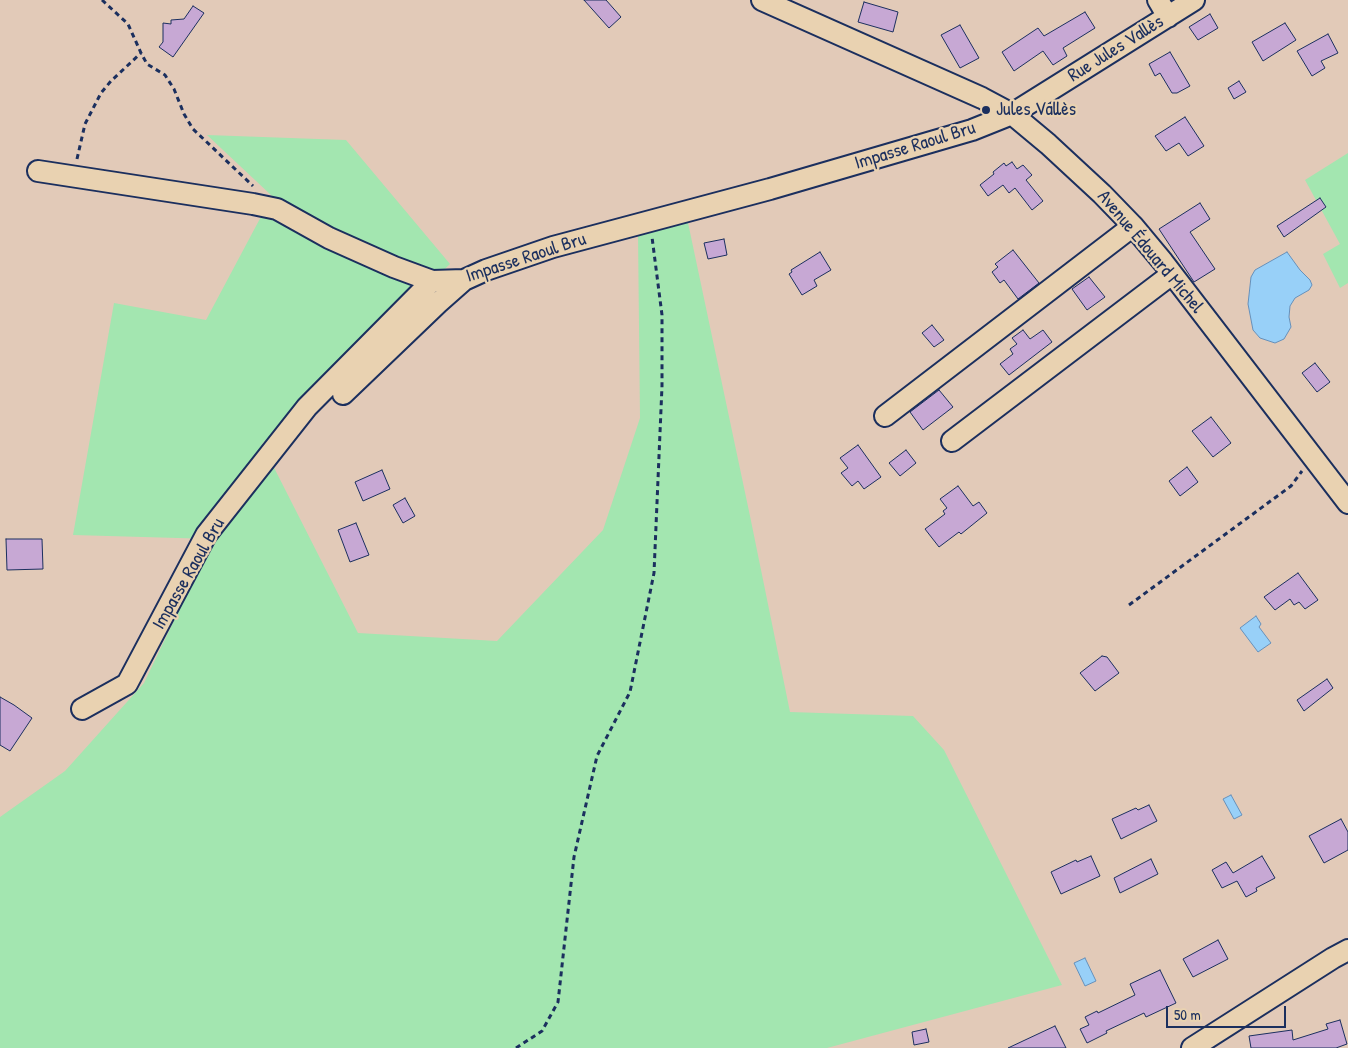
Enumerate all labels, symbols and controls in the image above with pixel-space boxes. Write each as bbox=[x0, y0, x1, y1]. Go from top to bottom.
street label: Rue Jules Vallès bbox=[1064, 11, 1168, 87]
place label: Jules Vallès bbox=[996, 99, 1076, 121]
marker: Jules Vallès bbox=[980, 104, 992, 116]
street label: Impasse Raoul Bru bbox=[852, 117, 978, 175]
street label: Avenue Édouard Michel bbox=[1092, 186, 1208, 318]
street label: Impasse Raoul Bru bbox=[463, 228, 589, 288]
street label: Impasse Raoul Bru bbox=[148, 514, 230, 634]
scale bar bbox=[1168, 996, 1288, 1028]
text: 50 m bbox=[1174, 1004, 1201, 1025]

